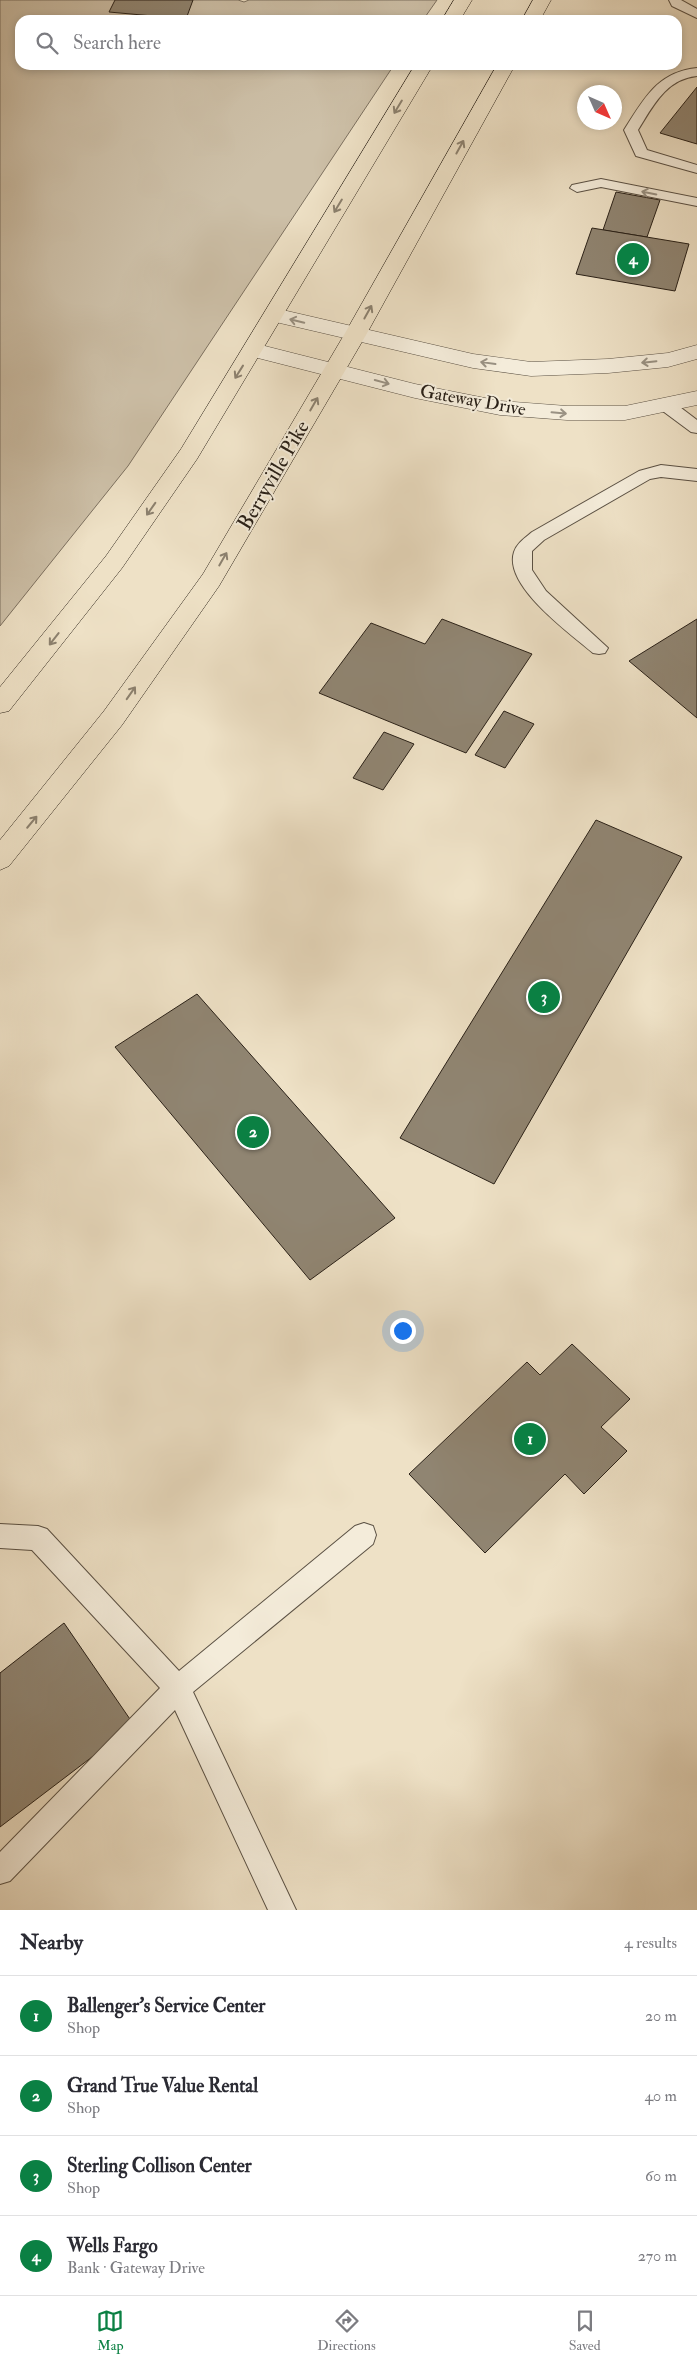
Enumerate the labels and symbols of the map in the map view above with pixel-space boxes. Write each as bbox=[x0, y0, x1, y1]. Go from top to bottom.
north arrow bbox=[577, 85, 622, 130]
one-way arrow bbox=[393, 99, 403, 113]
one-way arrow bbox=[455, 140, 465, 155]
one-way arrow bbox=[642, 187, 658, 197]
one-way arrow bbox=[333, 199, 343, 213]
pin: 4 bbox=[617, 240, 649, 278]
one-way arrow bbox=[363, 305, 373, 320]
one-way arrow bbox=[290, 315, 306, 325]
one-way arrow bbox=[642, 357, 658, 366]
one-way arrow bbox=[480, 358, 496, 368]
one-way arrow bbox=[234, 365, 244, 379]
one-way arrow bbox=[374, 378, 390, 387]
street label: Gateway Drive bbox=[418, 380, 528, 421]
one-way arrow bbox=[310, 398, 320, 412]
one-way arrow bbox=[551, 408, 567, 417]
street label: Berryville Pike bbox=[231, 415, 316, 535]
one-way arrow bbox=[146, 502, 156, 516]
one-way arrow bbox=[219, 553, 229, 567]
one-way arrow bbox=[48, 632, 59, 645]
one-way arrow bbox=[126, 686, 136, 700]
one-way arrow bbox=[26, 815, 37, 828]
pin: 3 bbox=[528, 978, 560, 1016]
pin: 2 bbox=[237, 1113, 269, 1151]
your location bbox=[390, 1318, 416, 1344]
pin: 1 bbox=[514, 1420, 546, 1458]

